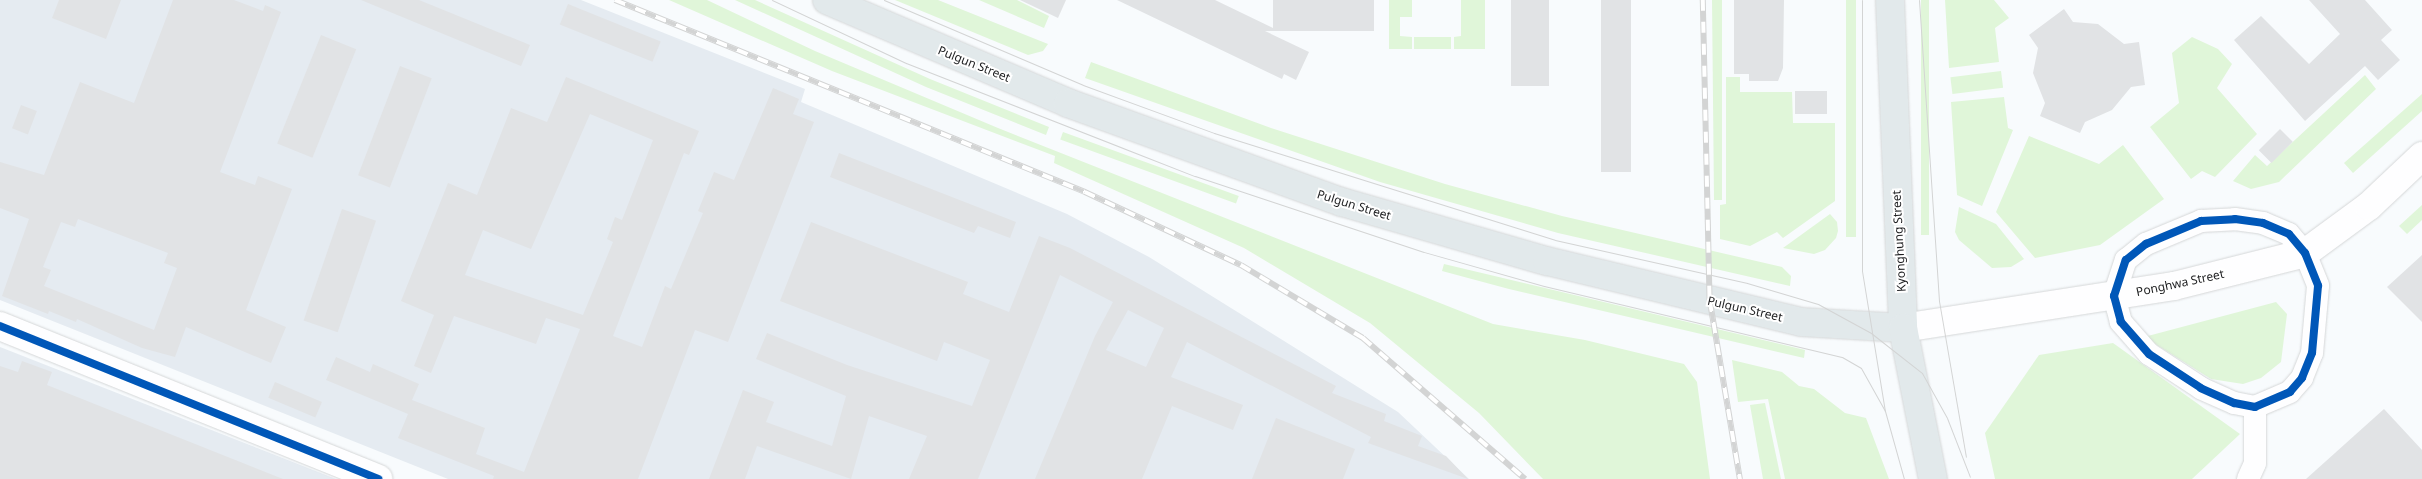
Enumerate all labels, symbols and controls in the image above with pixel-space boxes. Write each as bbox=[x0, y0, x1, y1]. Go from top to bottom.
street label: Pulgun Street bbox=[936, 43, 1012, 85]
street label: Pulgun Street bbox=[1315, 187, 1393, 223]
street label: Kyonghung Street bbox=[1889, 190, 1909, 292]
street label: Ponghwa Street bbox=[2135, 267, 2225, 299]
street label: Pulgun Street bbox=[1706, 293, 1784, 325]

